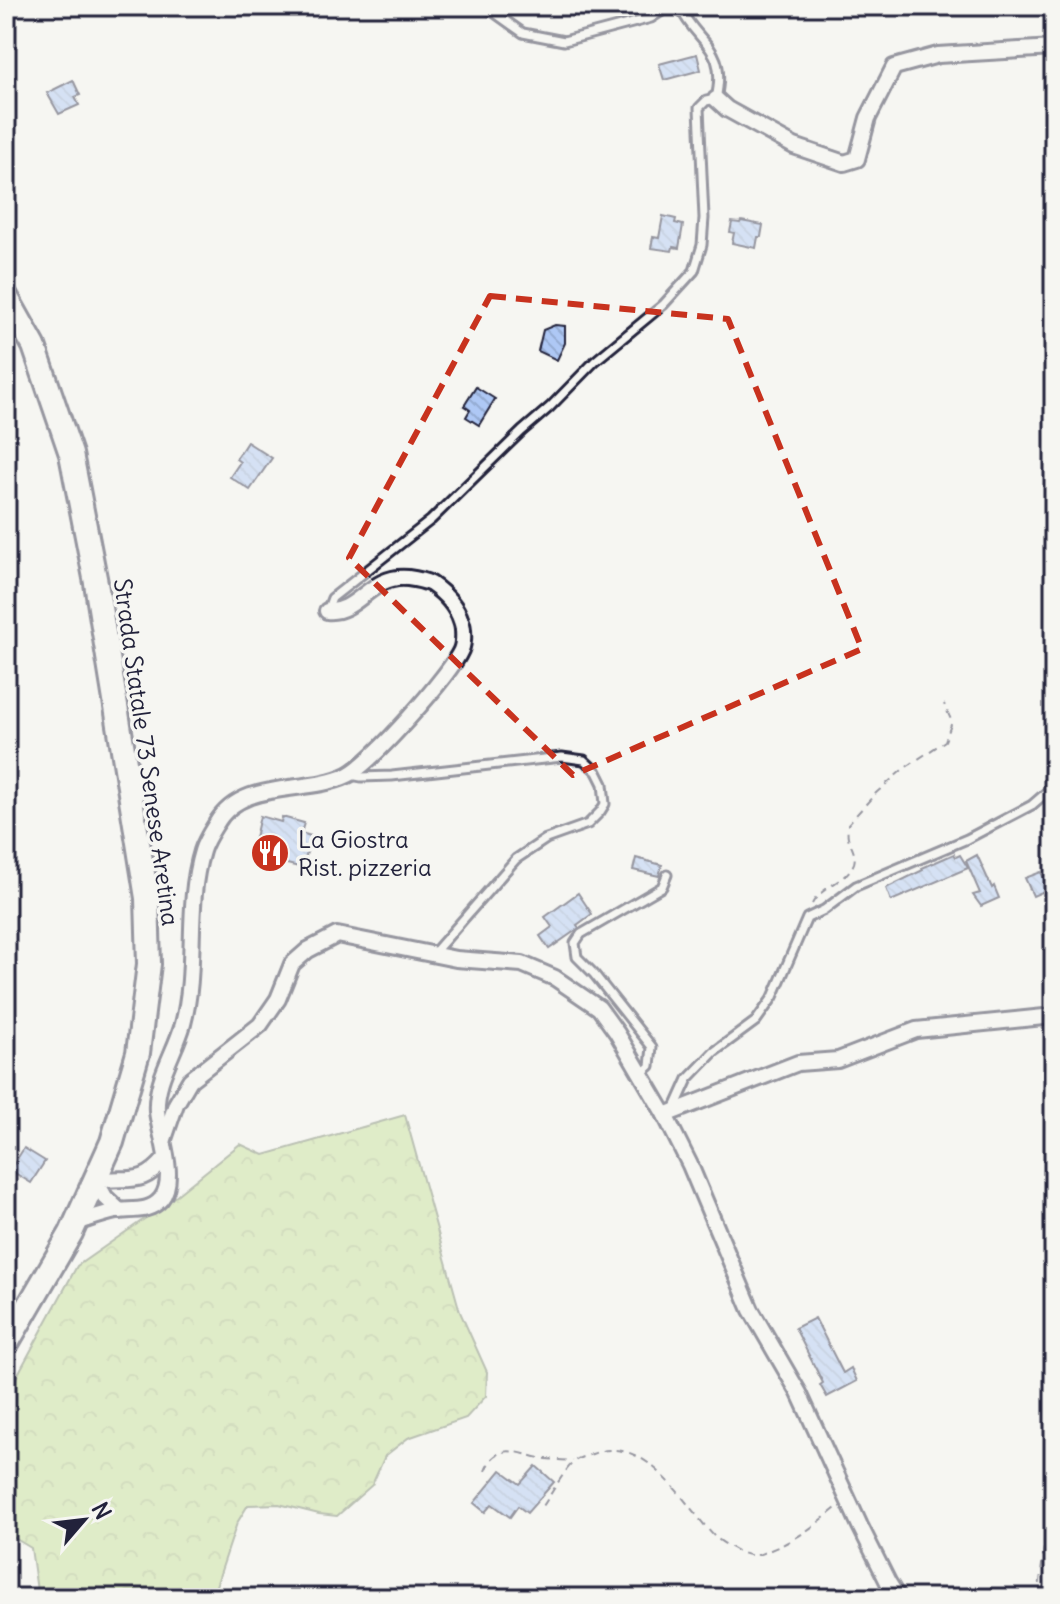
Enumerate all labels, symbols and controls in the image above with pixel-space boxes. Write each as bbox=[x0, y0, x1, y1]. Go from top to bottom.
street label: Strada Statale 73 Senese Aretina bbox=[108, 576, 186, 928]
place label: La Giostra Rist. pizzeria bbox=[298, 824, 432, 882]
restaurant icon: La Giostra Rist. pizzeria bbox=[249, 832, 291, 874]
north arrow bbox=[44, 1480, 124, 1560]
text: N bbox=[86, 1497, 118, 1524]

